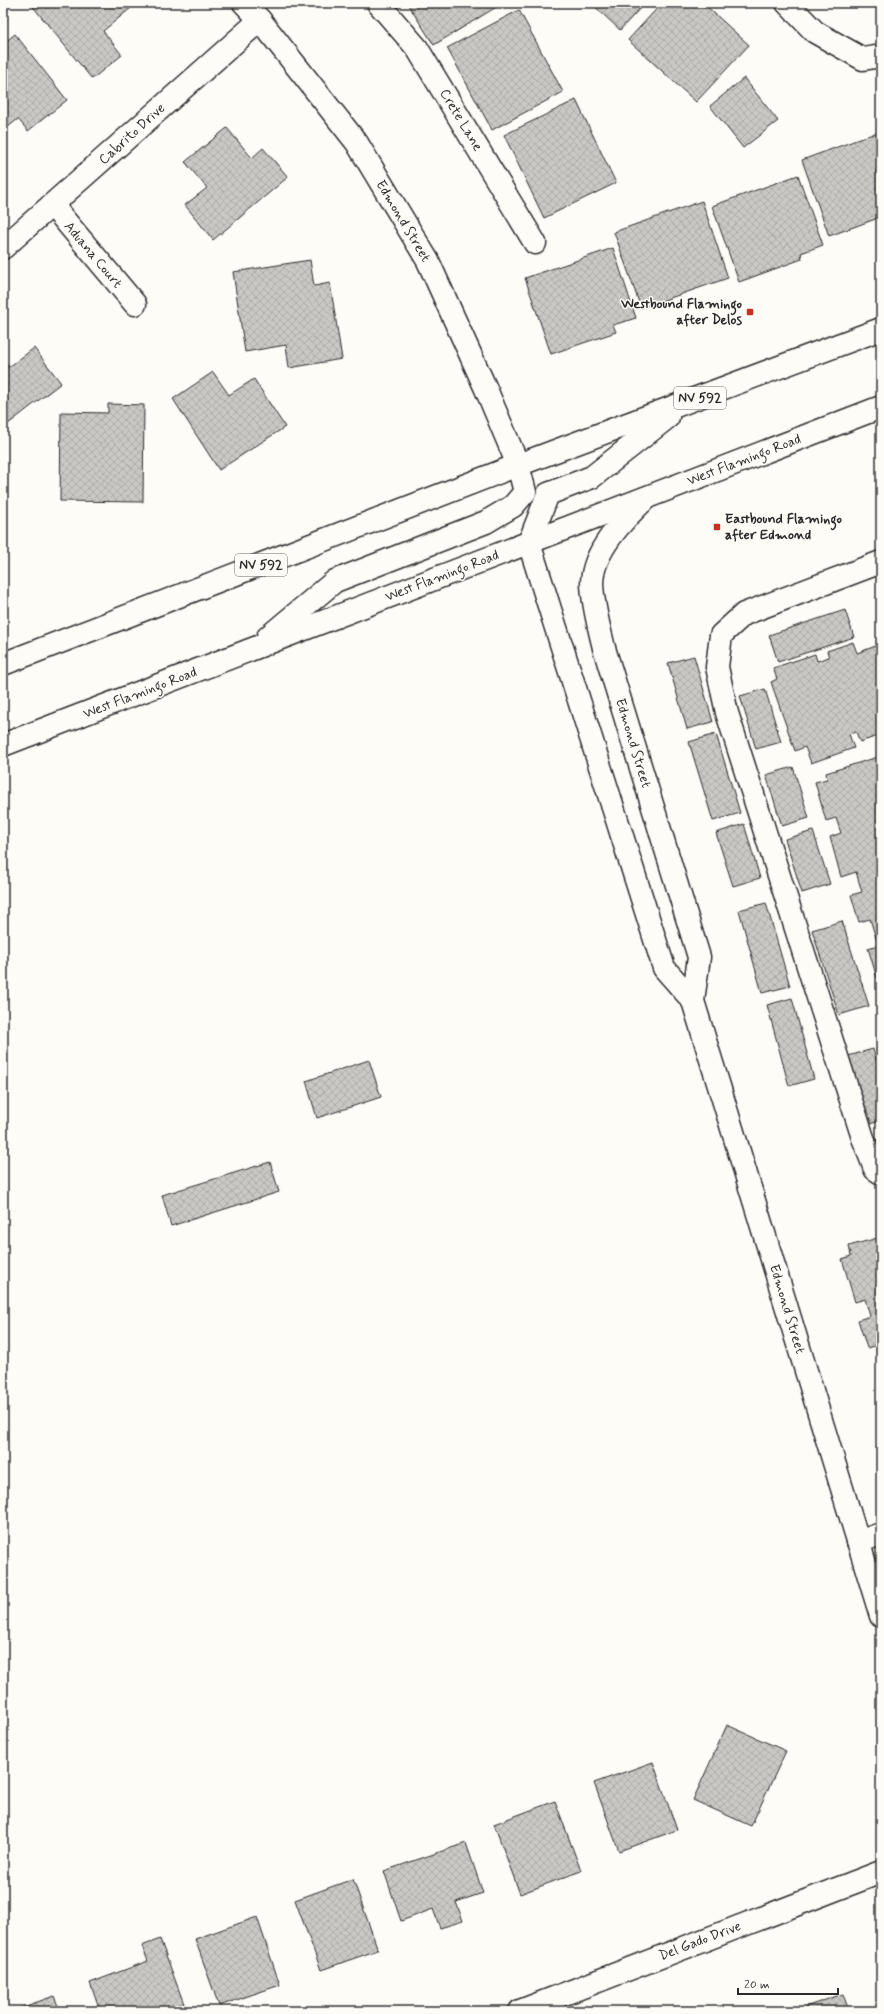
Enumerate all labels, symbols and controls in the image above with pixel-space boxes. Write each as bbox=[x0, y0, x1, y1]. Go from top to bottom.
street label: Crete Lane bbox=[435, 86, 487, 155]
street label: Cabrito Drive bbox=[95, 99, 169, 169]
street label: Edmond Street bbox=[371, 177, 435, 265]
street label: Aduana Court bbox=[60, 218, 126, 292]
place label: Westbound Flamingo after Delos bbox=[620, 295, 743, 329]
marker: Westbound Flamingo after Delos bbox=[745, 307, 755, 317]
road number: NV 592 bbox=[674, 387, 726, 409]
street label: West Flamingo Road bbox=[685, 430, 804, 492]
place label: Eastbound Flamingo after Edmond bbox=[725, 510, 843, 544]
marker: Eastbound Flamingo after Edmond bbox=[712, 522, 722, 532]
street label: West Flamingo Road bbox=[383, 546, 502, 608]
road number: NV 592 bbox=[235, 554, 287, 576]
street label: West Flamingo Road bbox=[81, 663, 200, 725]
street label: Edmond Street bbox=[611, 696, 655, 790]
street label: Edmond Street bbox=[765, 1262, 809, 1356]
street label: Del Gado Drive bbox=[656, 1917, 744, 1965]
scale bar bbox=[738, 1970, 838, 1996]
text: 20 m bbox=[744, 1977, 770, 1993]

